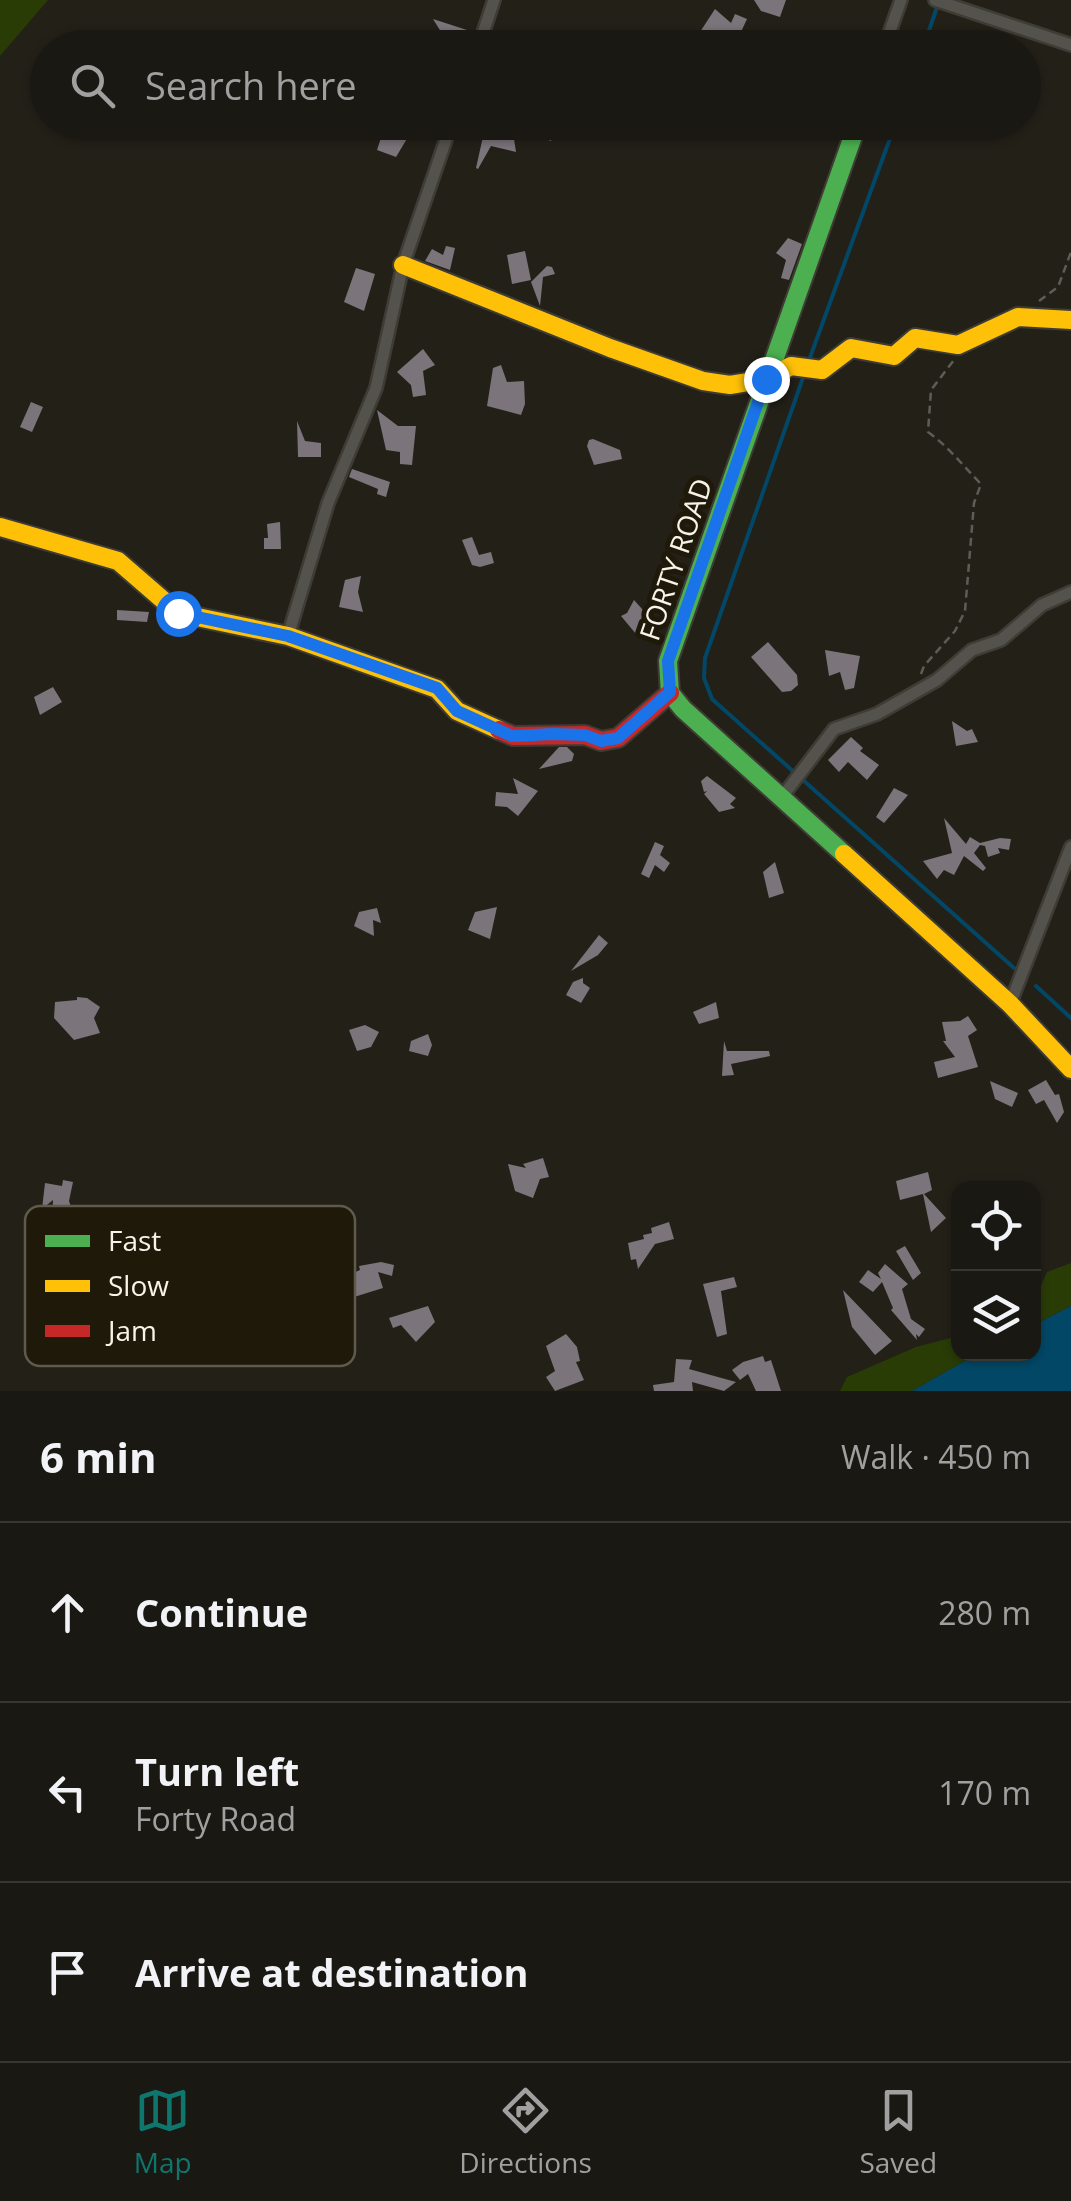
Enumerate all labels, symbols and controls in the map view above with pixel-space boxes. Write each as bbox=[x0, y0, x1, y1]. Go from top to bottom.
search box bbox=[30, 30, 1041, 140]
icon: search bbox=[65, 58, 120, 113]
text: Search here bbox=[145, 59, 357, 111]
route end bbox=[744, 357, 790, 403]
street label: FORTY ROAD bbox=[630, 473, 720, 645]
route start bbox=[156, 591, 202, 637]
map controls bbox=[951, 1181, 1041, 1361]
button: locate bbox=[951, 1181, 1041, 1271]
legend bbox=[25, 1206, 355, 1366]
text: Fast bbox=[108, 1221, 161, 1259]
text: Slow bbox=[108, 1266, 169, 1304]
button: layers bbox=[951, 1271, 1041, 1361]
text: Jam bbox=[105, 1311, 157, 1349]
text: 6 min bbox=[40, 1428, 157, 1485]
text: Walk · 450 m bbox=[841, 1435, 1031, 1478]
icon: ahead bbox=[40, 1585, 95, 1640]
text: Continue bbox=[135, 1586, 308, 1638]
text: 280 m bbox=[938, 1591, 1031, 1634]
text: Turn left bbox=[135, 1745, 299, 1797]
icon: left bbox=[40, 1765, 95, 1820]
text: 170 m bbox=[938, 1771, 1031, 1814]
text: Forty Road bbox=[135, 1797, 296, 1840]
icon: arrive bbox=[40, 1945, 95, 2000]
text: Arrive at destination bbox=[135, 1946, 529, 1998]
tab: Map bbox=[134, 2083, 192, 2181]
tab: Directions bbox=[459, 2083, 592, 2181]
tab: Saved bbox=[859, 2083, 937, 2181]

